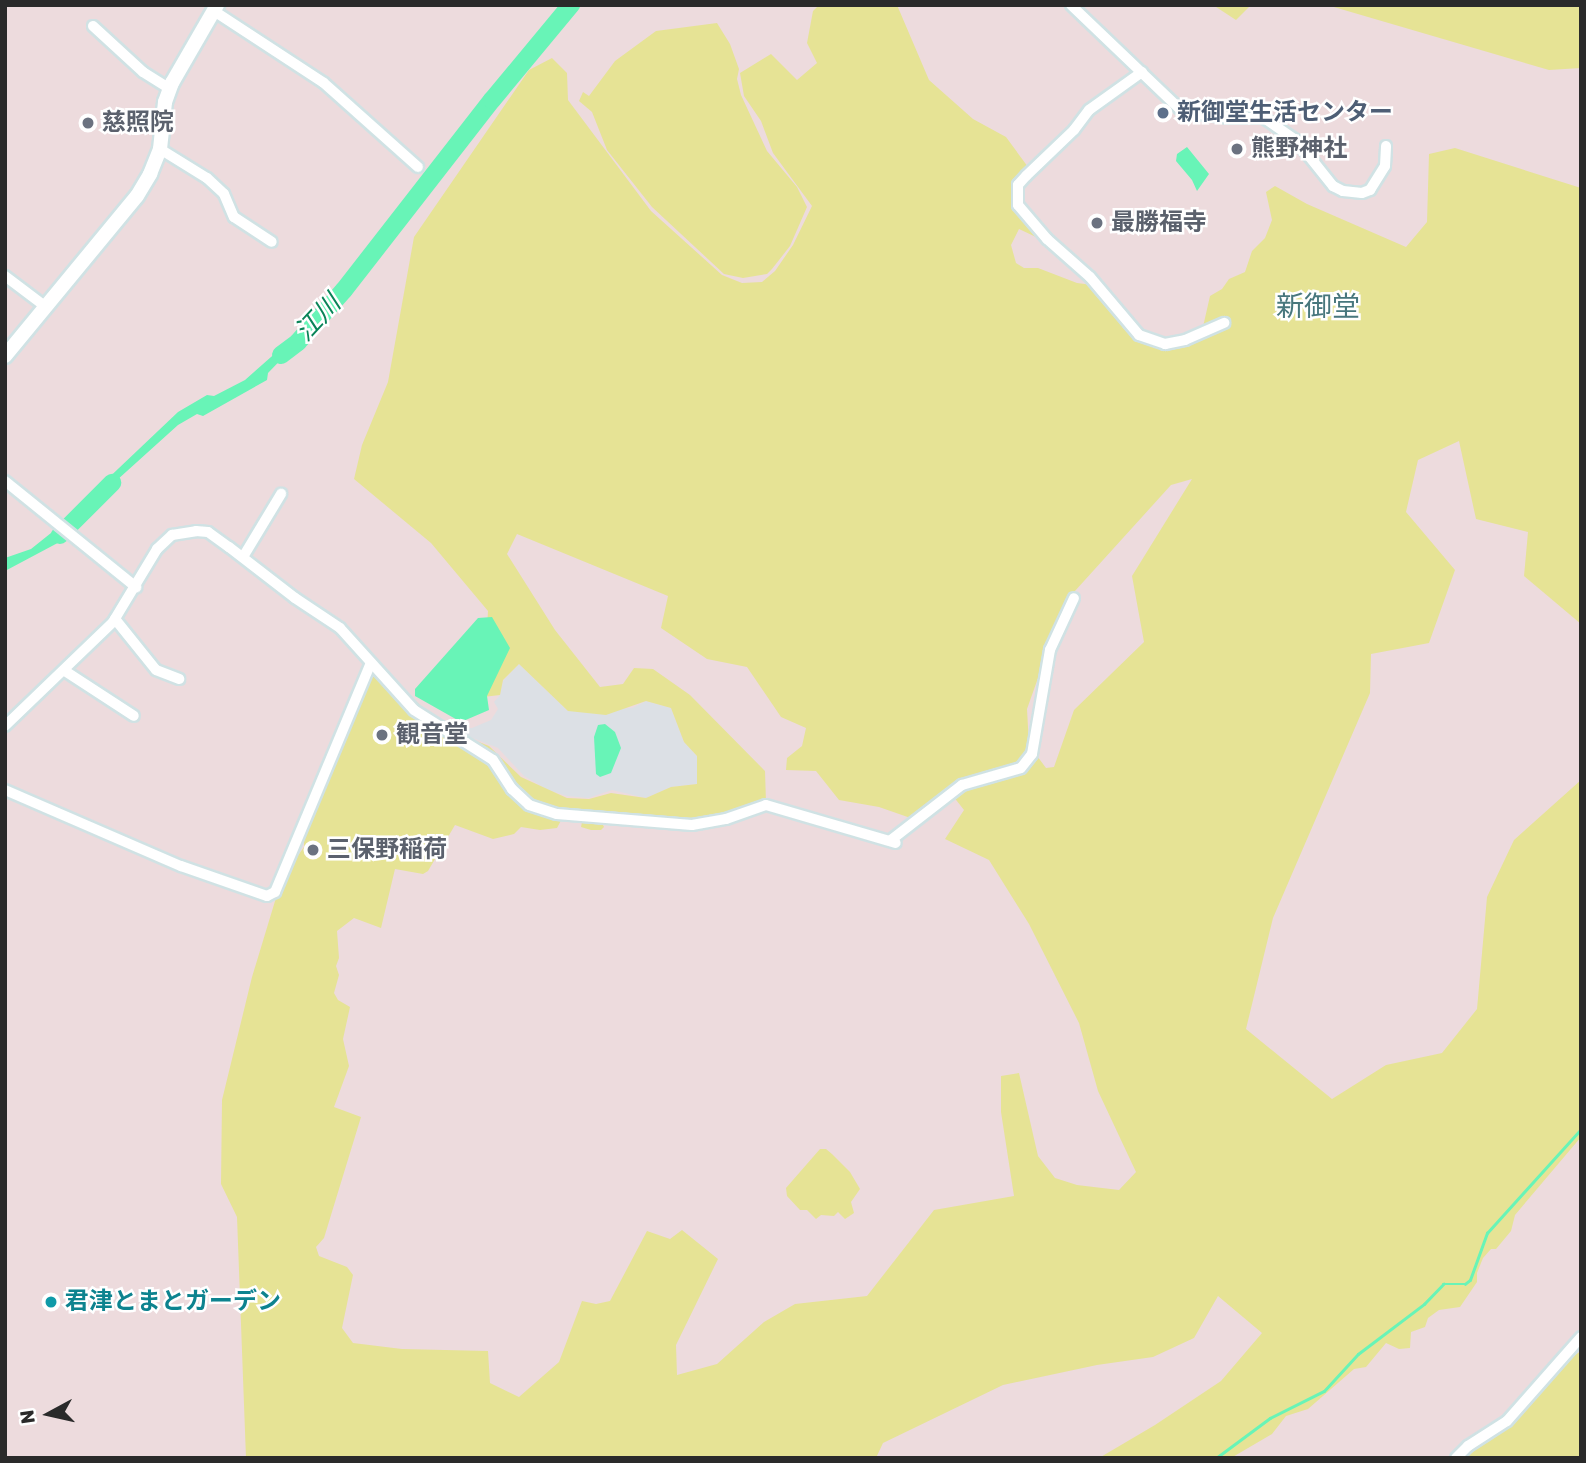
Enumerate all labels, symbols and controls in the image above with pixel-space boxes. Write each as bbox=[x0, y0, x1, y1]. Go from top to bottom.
place label: 新御堂生活センター bbox=[1177, 99, 1393, 127]
marker: 新御堂生活センター bbox=[1155, 105, 1171, 121]
place label: 慈照院 bbox=[102, 109, 174, 137]
marker: 慈照院 bbox=[80, 115, 96, 131]
place label: 熊野神社 bbox=[1251, 135, 1347, 163]
marker: 熊野神社 bbox=[1229, 141, 1245, 157]
place label: 最勝福寺 bbox=[1111, 209, 1207, 237]
marker: 最勝福寺 bbox=[1089, 215, 1105, 231]
water label: 江川 bbox=[289, 288, 347, 348]
district label: 新御堂 bbox=[1276, 290, 1360, 324]
place label: 観音堂 bbox=[396, 721, 468, 749]
marker: 観音堂 bbox=[374, 727, 390, 743]
place label: 三保野稲荷 bbox=[327, 836, 447, 864]
marker: 三保野稲荷 bbox=[305, 842, 321, 858]
place label: 君津とまとガーデン bbox=[65, 1288, 281, 1316]
marker: 君津とまとガーデン bbox=[43, 1294, 59, 1310]
north arrow bbox=[14, 1379, 84, 1449]
text: N bbox=[15, 1409, 40, 1425]

